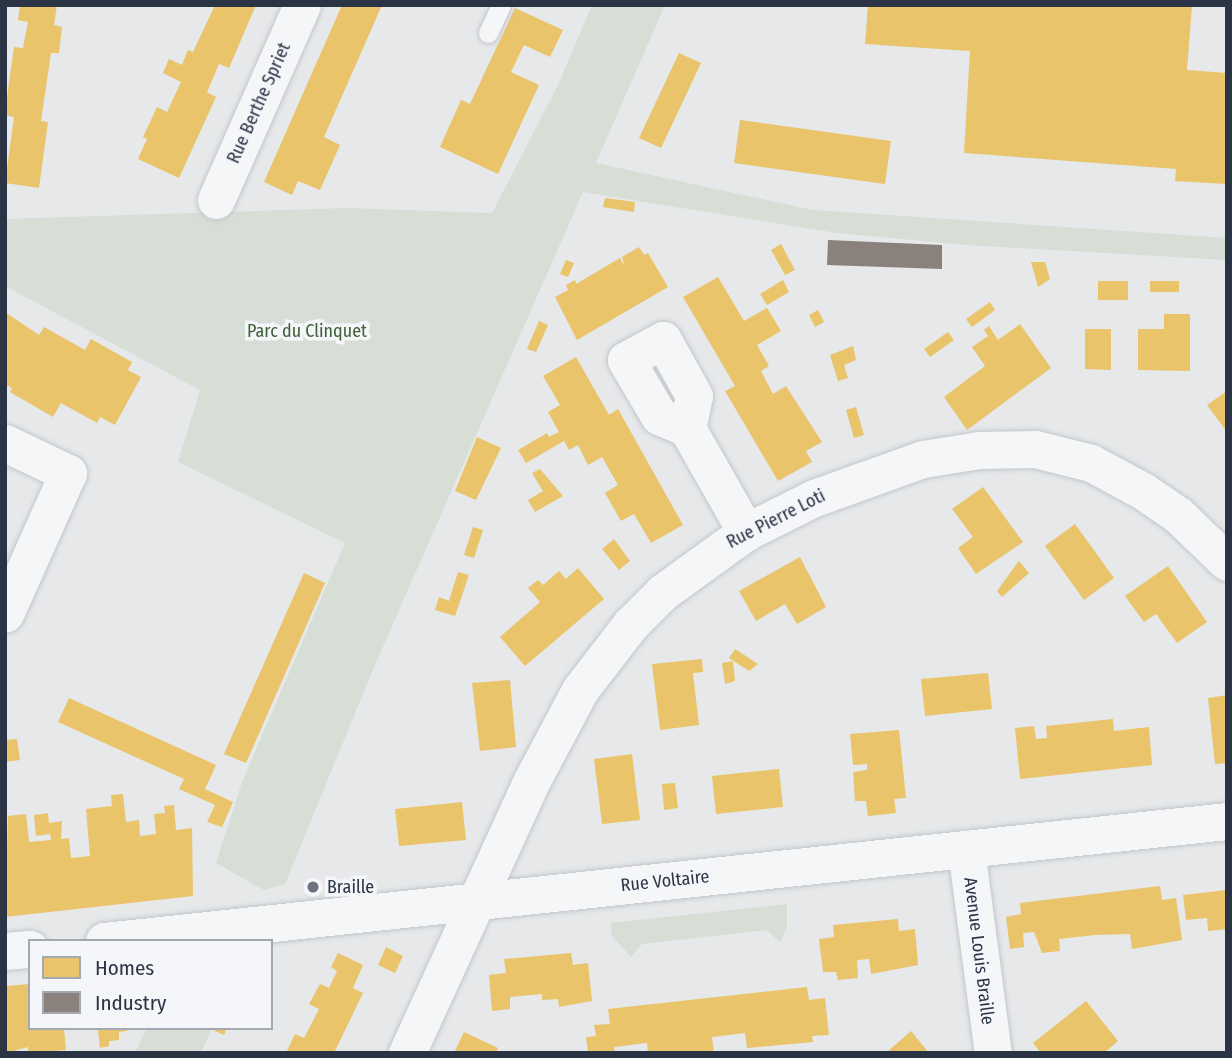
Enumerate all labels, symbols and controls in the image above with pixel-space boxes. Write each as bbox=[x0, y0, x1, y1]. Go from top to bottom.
street label: Rue Berthe Spriet bbox=[223, 39, 295, 167]
park label: Parc du Clinquet bbox=[247, 320, 367, 342]
street label: Rue Pierre Loti bbox=[723, 485, 829, 553]
street label: Rue Voltaire bbox=[620, 866, 710, 896]
place label: Braille bbox=[327, 876, 374, 898]
street label: Avenue Louis Braille bbox=[959, 876, 999, 1026]
marker: Braille bbox=[305, 879, 321, 895]
legend bbox=[28, 939, 273, 1030]
text: Homes bbox=[95, 955, 154, 981]
text: Industry bbox=[95, 990, 166, 1016]

